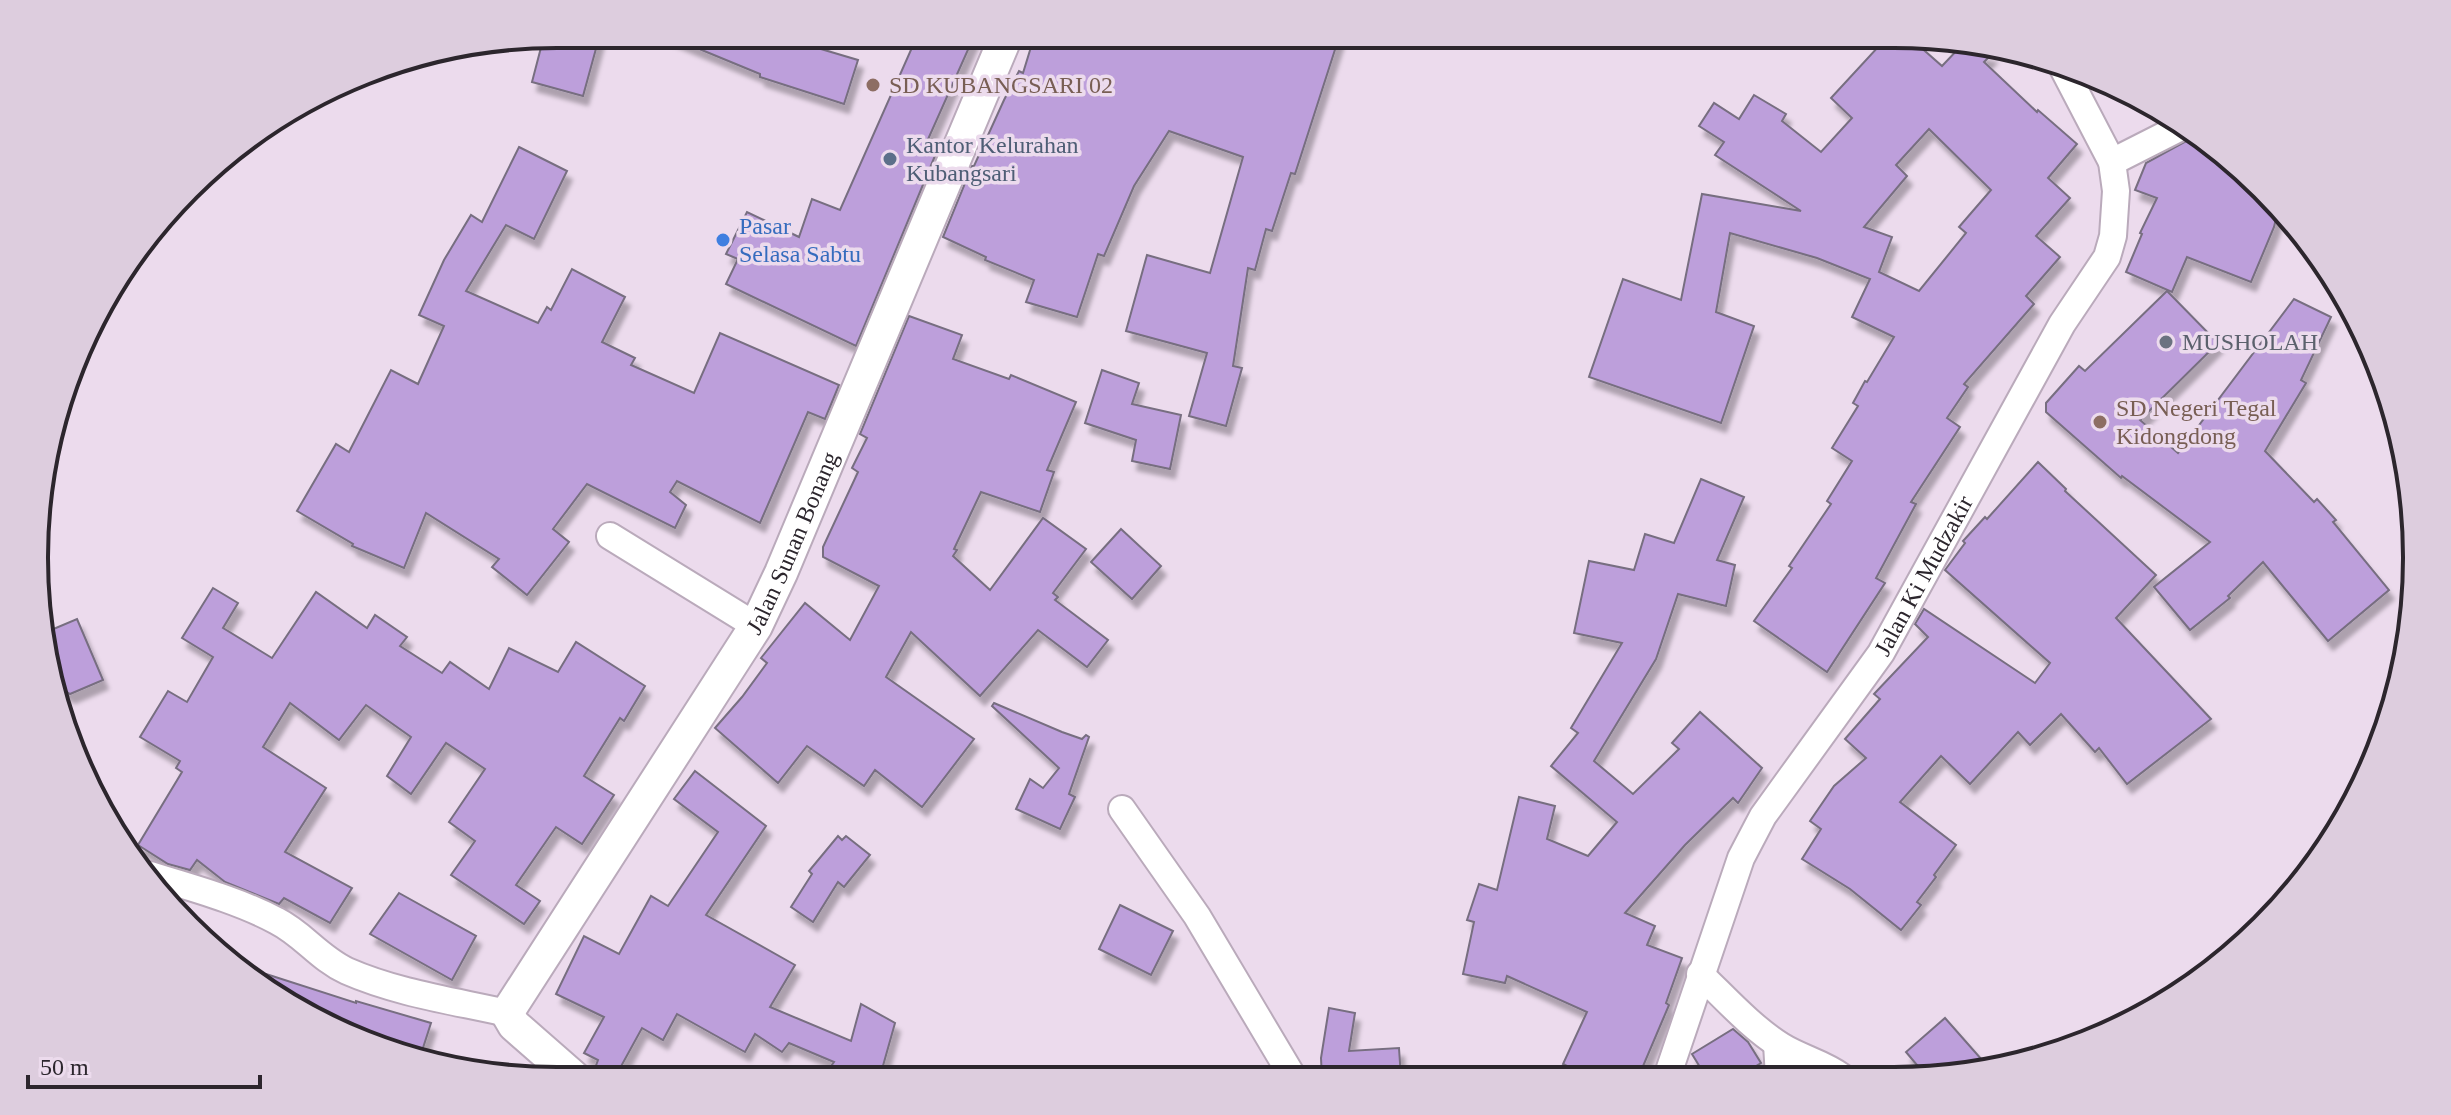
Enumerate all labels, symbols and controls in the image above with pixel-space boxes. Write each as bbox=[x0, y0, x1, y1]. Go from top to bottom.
place label: SD KUBANGSARI 02 bbox=[889, 72, 1113, 98]
marker: SD KUBANGSARI 02 bbox=[864, 76, 882, 94]
place label: Kantor Kelurahan Kubangsari bbox=[906, 132, 1079, 186]
marker: Kantor Kelurahan Kubangsari bbox=[881, 150, 899, 168]
place label: Pasar Selasa Sabtu bbox=[739, 213, 861, 267]
marker: Pasar Selasa Sabtu bbox=[714, 231, 732, 249]
place label: MUSHOLAH bbox=[2182, 329, 2318, 355]
marker: MUSHOLAH bbox=[2157, 333, 2175, 351]
place label: SD Negeri Tegal Kidongdong bbox=[2116, 395, 2277, 449]
marker: SD Negeri Tegal Kidongdong bbox=[2091, 413, 2109, 431]
street label: Jalan Sunan Bonang bbox=[741, 448, 843, 639]
street label: Jalan Ki Mudzakir bbox=[1869, 491, 1978, 660]
scale bar bbox=[28, 1039, 260, 1089]
text: 50 m bbox=[40, 1054, 89, 1080]

